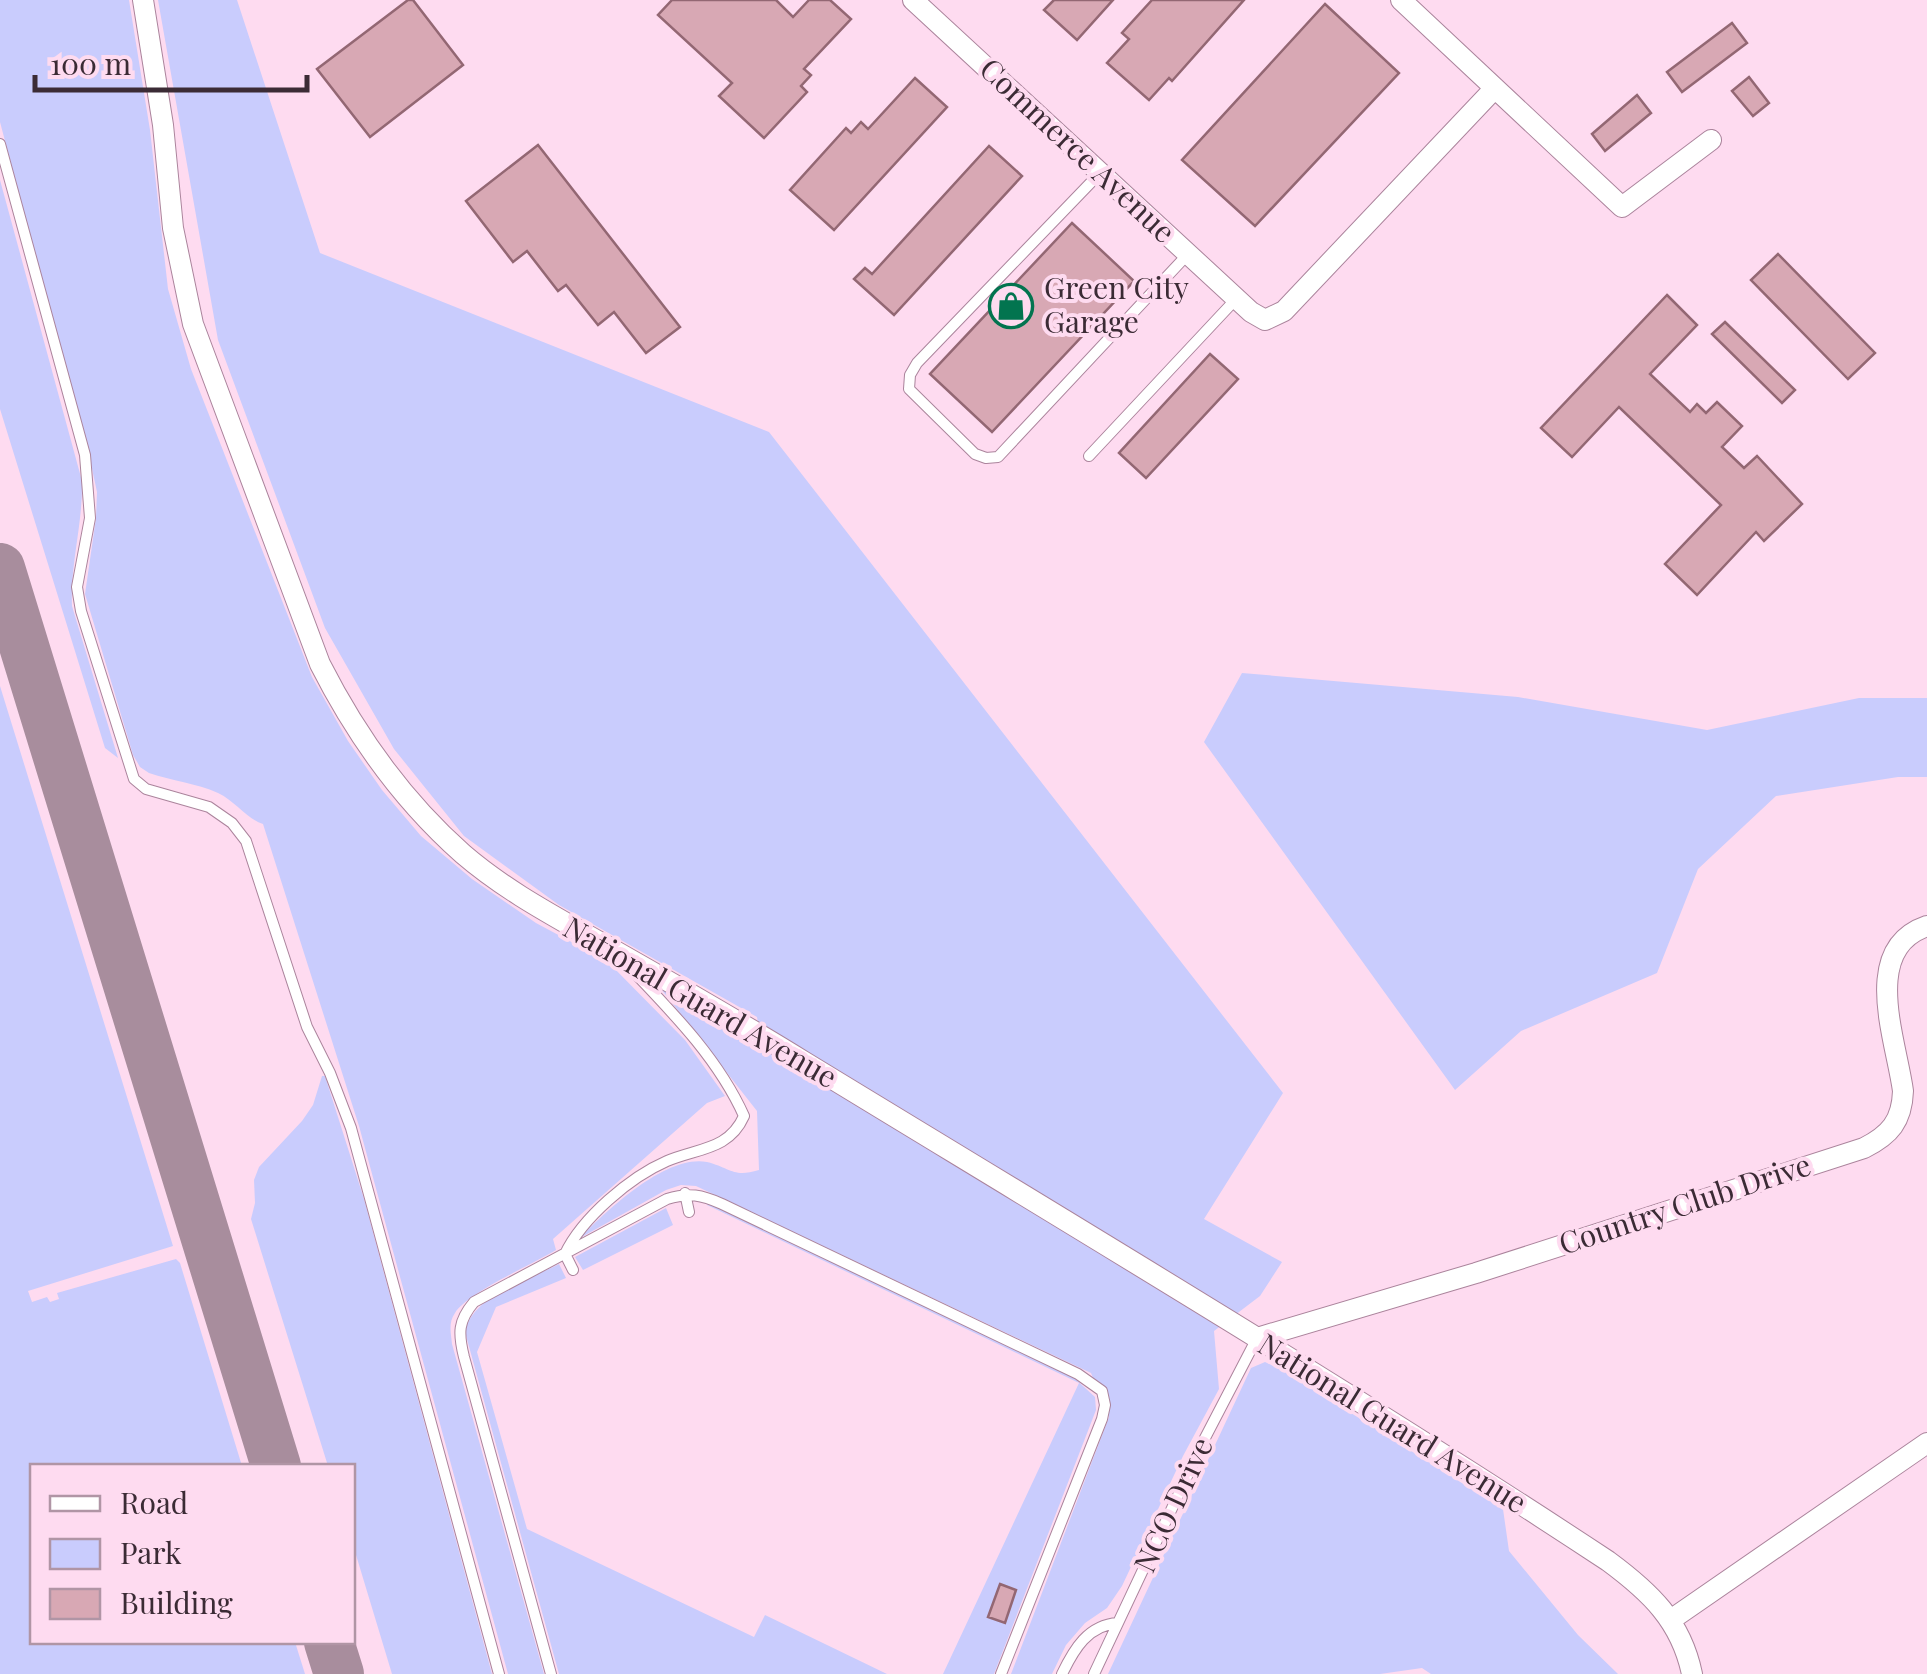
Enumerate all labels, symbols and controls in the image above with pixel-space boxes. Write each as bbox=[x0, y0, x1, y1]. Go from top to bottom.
scale bar bbox=[35, 30, 308, 92]
text: 100 m bbox=[50, 43, 132, 83]
street label: Commerce Avenue bbox=[972, 48, 1185, 251]
place label: Green City Garage bbox=[1044, 267, 1189, 341]
shop icon: Green City Garage bbox=[988, 283, 1034, 329]
street label: National Guard Avenue bbox=[557, 907, 845, 1096]
street label: Country Club Drive bbox=[1553, 1143, 1815, 1263]
street label: National Guard Avenue bbox=[1251, 1323, 1535, 1521]
street label: NCO Drive bbox=[1123, 1430, 1221, 1578]
legend bbox=[30, 1464, 355, 1644]
text: Road bbox=[120, 1482, 188, 1522]
text: Park bbox=[120, 1532, 182, 1572]
text: Building bbox=[120, 1582, 233, 1622]

